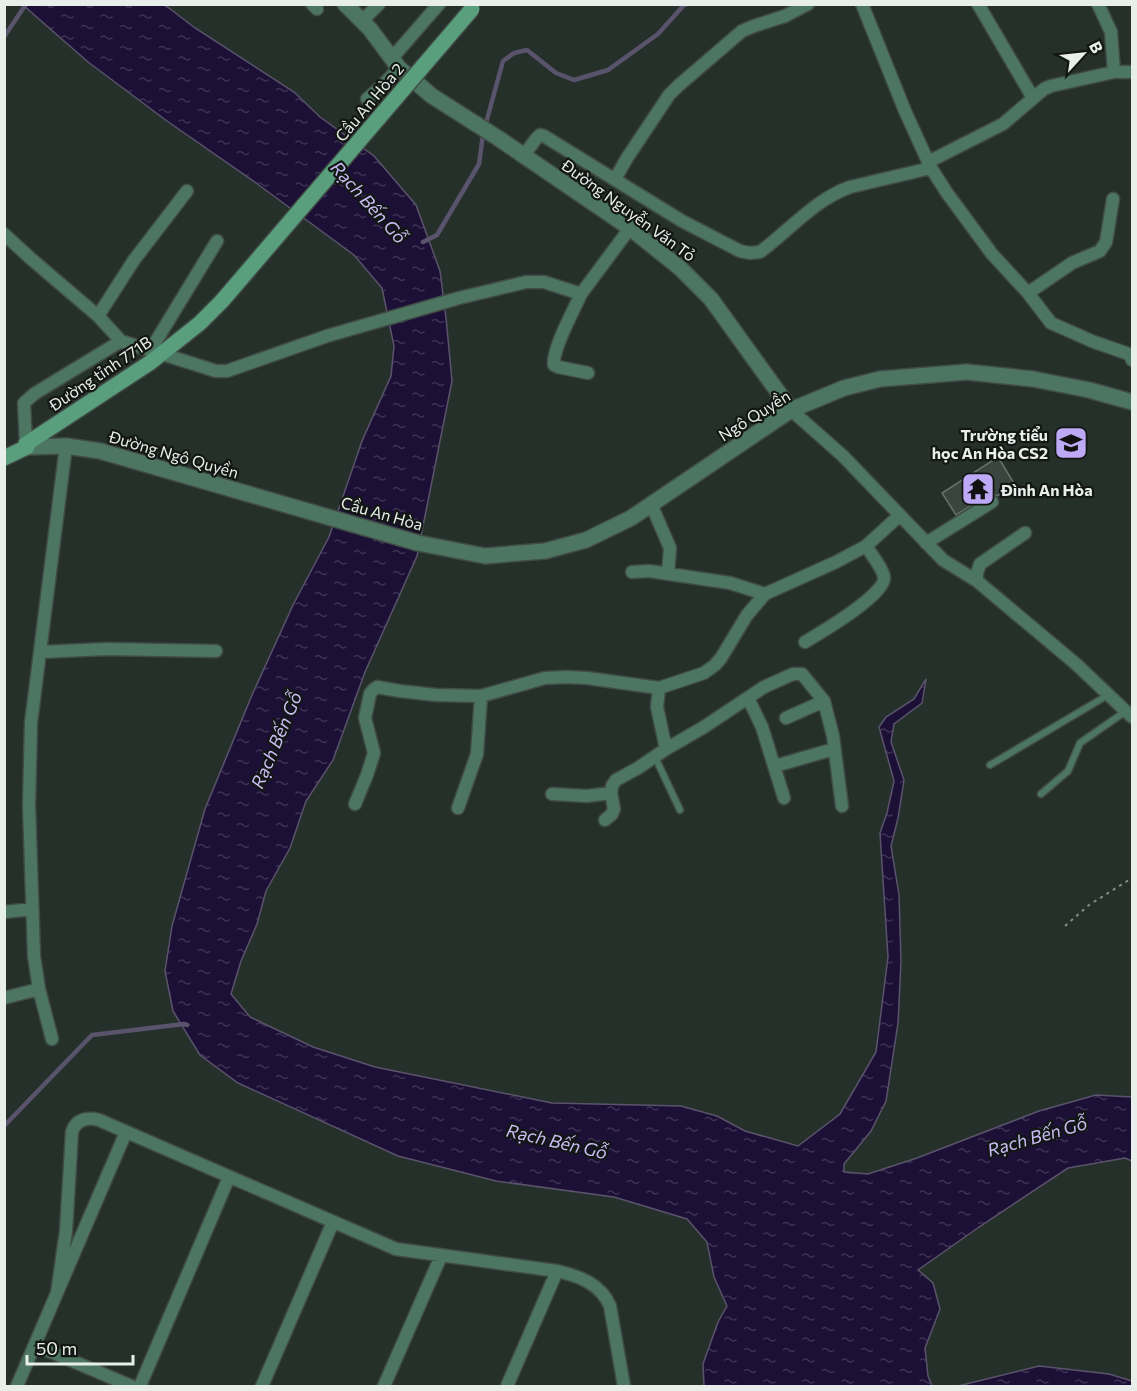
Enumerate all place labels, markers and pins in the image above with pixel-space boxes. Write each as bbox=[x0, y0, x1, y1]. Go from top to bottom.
place label: Trường tiểu học An Hòa CS2 bbox=[932, 425, 1048, 463]
school or university icon: Trường tiểu học An Hòa CS2 bbox=[1053, 425, 1089, 461]
temple icon: Đình An Hòa bbox=[960, 471, 996, 507]
place label: Đình An Hòa bbox=[1000, 480, 1093, 499]

